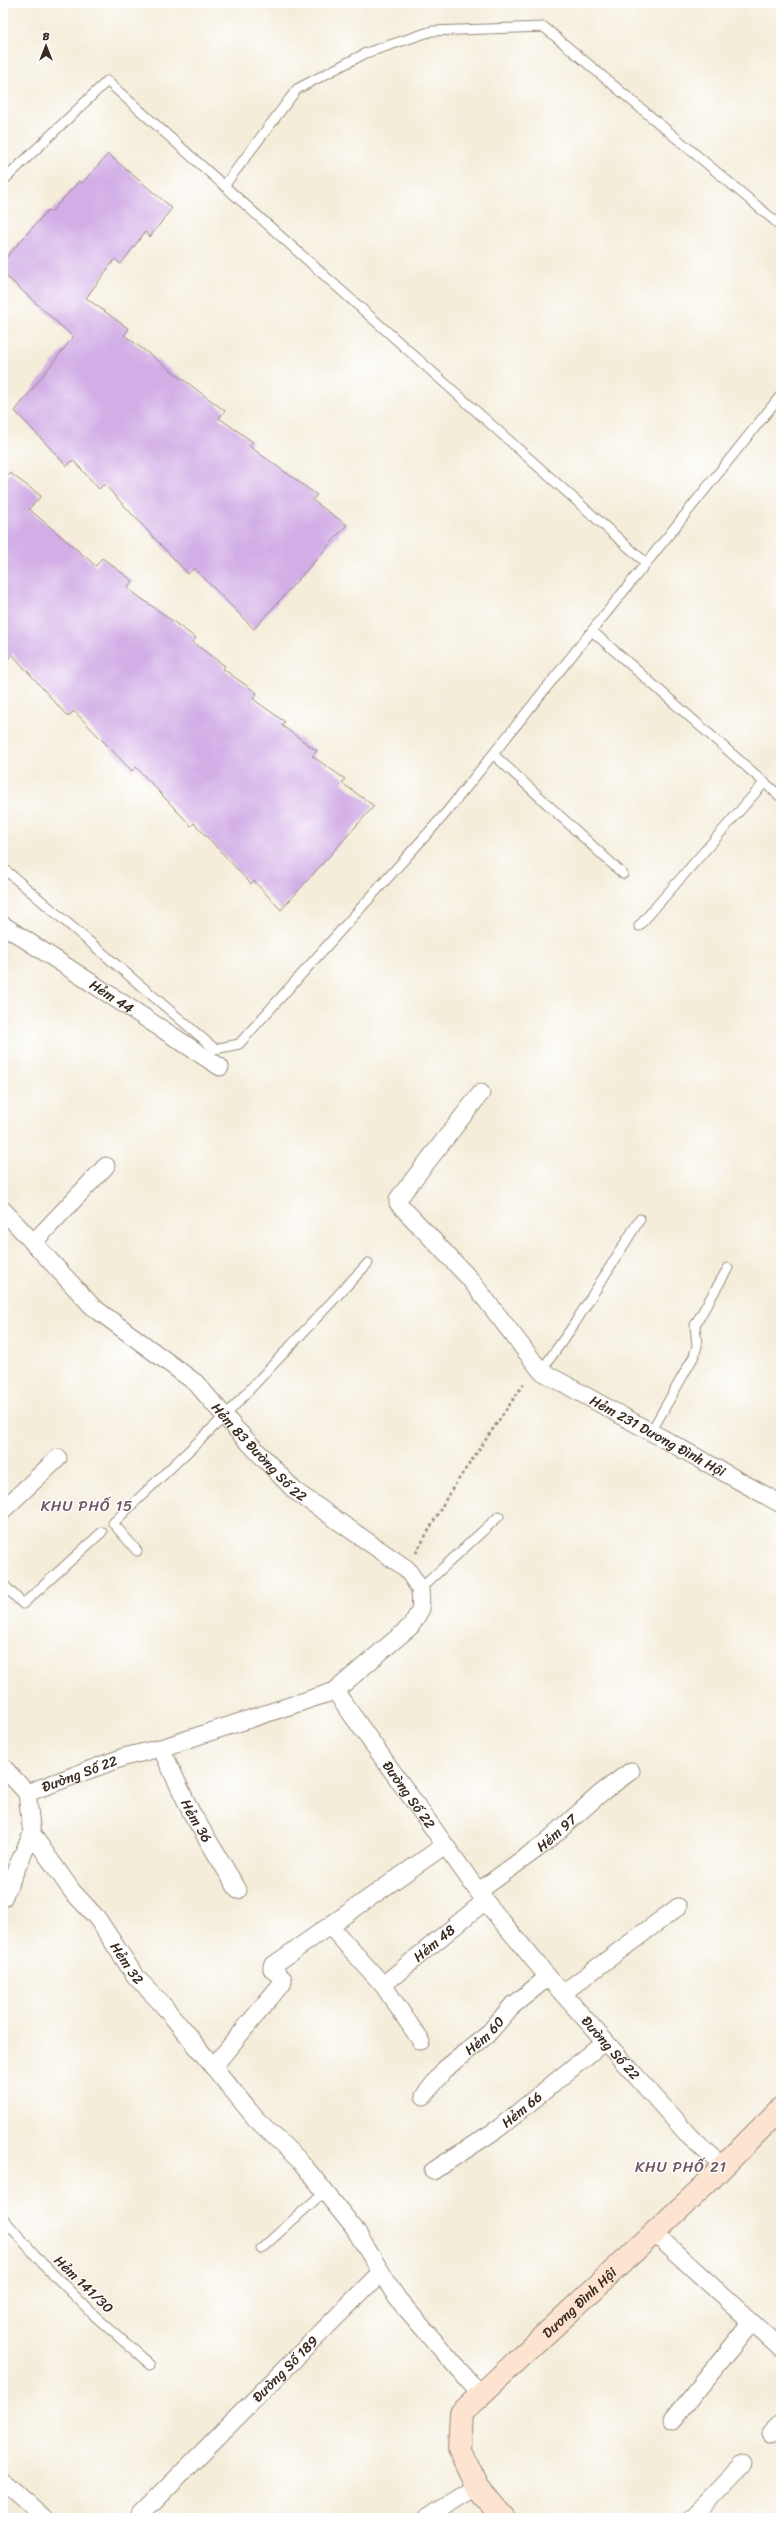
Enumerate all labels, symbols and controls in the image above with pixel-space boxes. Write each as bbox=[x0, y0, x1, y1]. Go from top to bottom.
north arrow bbox=[26, 26, 66, 66]
text: B bbox=[43, 27, 50, 46]
street label: Hẻm 44 bbox=[84, 973, 139, 1021]
street label: Hẻm 231 Dương Đình Hội bbox=[585, 1388, 731, 1485]
street label: Hẻm 83 Đường Số 22 bbox=[205, 1397, 312, 1509]
district label: KHU PHỐ 15 bbox=[41, 1493, 133, 1519]
street label: Đường Số 22 bbox=[38, 1748, 121, 1800]
street label: Đường Số 22 bbox=[375, 1755, 442, 1834]
street label: Hẻm 36 bbox=[174, 1795, 219, 1848]
street label: Hẻm 97 bbox=[531, 1807, 584, 1859]
street label: Hẻm 48 bbox=[408, 1918, 461, 1969]
street label: Hẻm 32 bbox=[103, 1937, 150, 1991]
street label: Hẻm 60 bbox=[459, 2010, 511, 2062]
street label: Đường Số 22 bbox=[575, 2010, 646, 2086]
street label: Hẻm 66 bbox=[496, 2085, 548, 2135]
district label: KHU PHỐ 21 bbox=[635, 2154, 727, 2180]
street label: Hẻm 141/30 bbox=[48, 2249, 120, 2320]
street label: Dương Đình Hội bbox=[536, 2260, 624, 2345]
street label: Đường Số 189 bbox=[246, 2329, 325, 2409]

